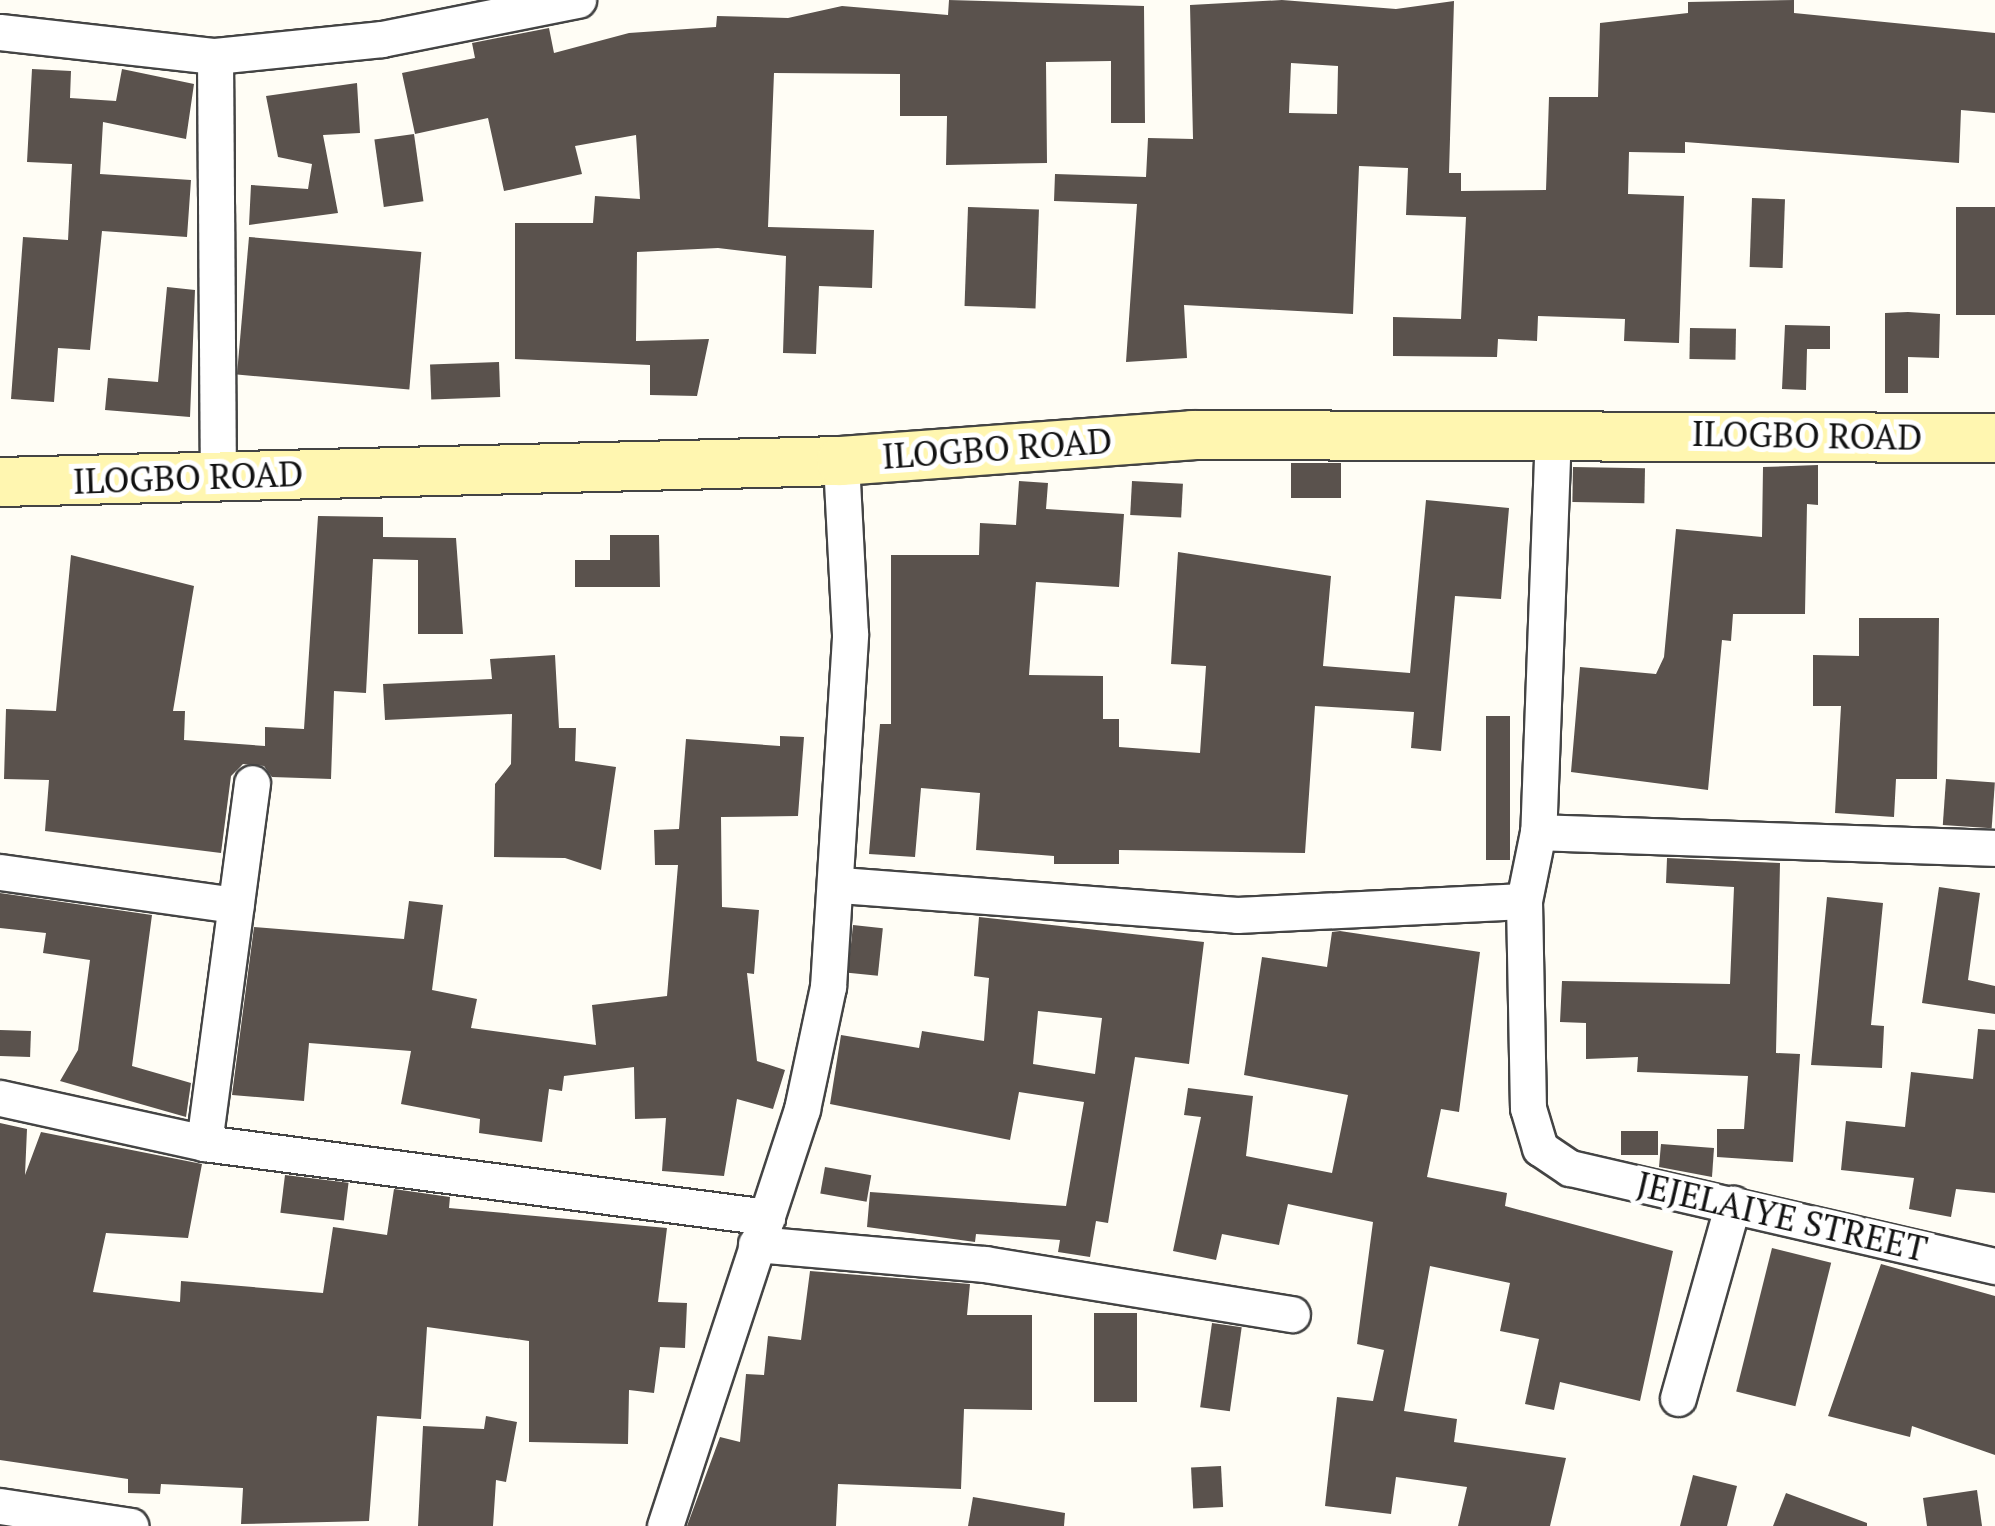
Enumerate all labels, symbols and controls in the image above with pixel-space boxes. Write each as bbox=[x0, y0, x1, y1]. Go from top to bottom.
street label: ILOGBO ROAD bbox=[1691, 412, 1923, 458]
street label: ILOGBO ROAD bbox=[881, 419, 1113, 477]
street label: ILOGBO ROAD bbox=[72, 452, 304, 502]
street label: JEJELAIYE STREET bbox=[1633, 1162, 1931, 1270]

